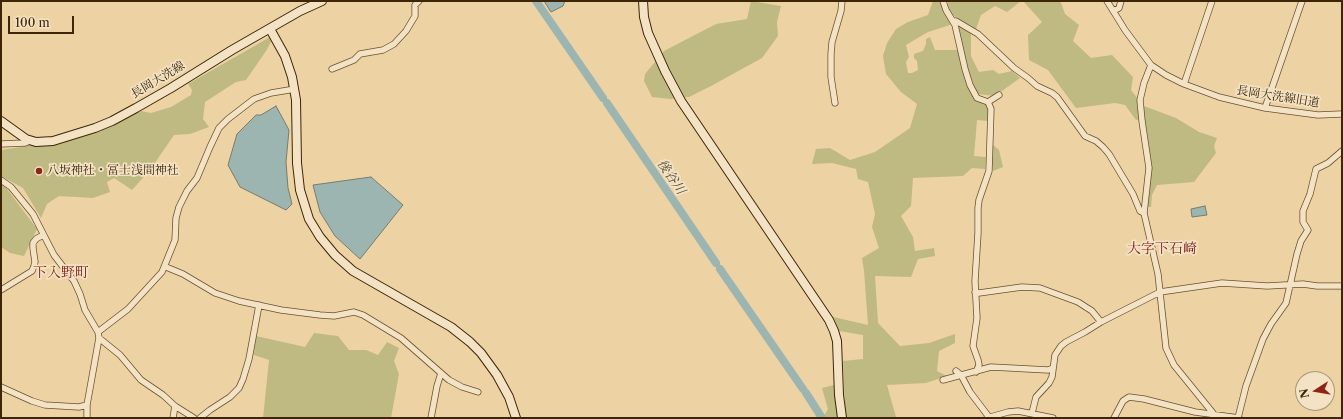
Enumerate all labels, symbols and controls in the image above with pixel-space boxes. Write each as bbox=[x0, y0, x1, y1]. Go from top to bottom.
scale bar bbox=[10, 8, 76, 34]
text: 100 m bbox=[15, 15, 50, 30]
street label: 長岡大洗線 bbox=[129, 58, 187, 102]
street label: 長岡大洗線旧道 bbox=[1235, 83, 1321, 111]
water label: 後谷川 bbox=[654, 156, 688, 198]
place label: 八坂神社・冨士浅間神社 bbox=[47, 164, 179, 178]
marker: 八坂神社・冨士浅間神社 bbox=[34, 166, 44, 176]
district label: 大字下石崎 bbox=[1127, 241, 1197, 257]
district label: 下入野町 bbox=[33, 265, 89, 281]
north arrow bbox=[1295, 371, 1335, 411]
text: N bbox=[1296, 387, 1312, 399]

